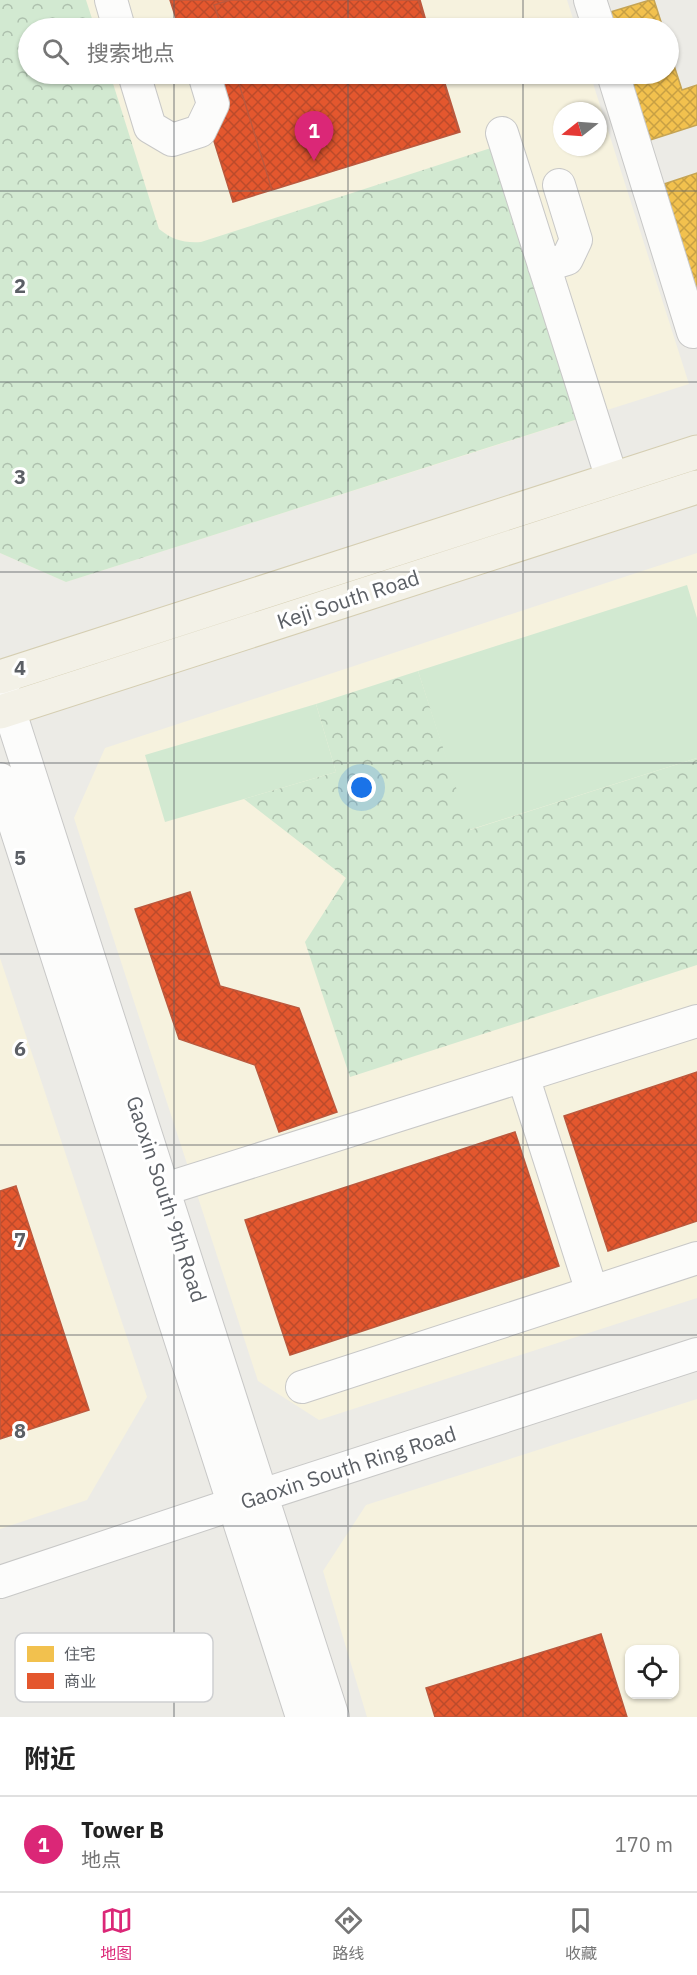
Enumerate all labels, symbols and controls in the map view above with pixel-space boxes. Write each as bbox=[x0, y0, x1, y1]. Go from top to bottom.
search box bbox=[18, 18, 679, 84]
icon: search bbox=[39, 35, 72, 68]
text: 搜索地点 bbox=[87, 38, 175, 67]
north arrow bbox=[553, 102, 607, 156]
pin: 1 bbox=[294, 112, 334, 161]
text: 2 bbox=[14, 272, 26, 299]
text: 3 bbox=[14, 463, 26, 490]
street label: Keji South Road bbox=[273, 563, 423, 635]
text: 4 bbox=[14, 654, 26, 681]
your location bbox=[347, 773, 376, 802]
text: 5 bbox=[14, 844, 26, 871]
text: 6 bbox=[14, 1035, 26, 1062]
street label: Gaoxin South 9th Road bbox=[120, 1092, 214, 1306]
text: 7 bbox=[14, 1226, 26, 1253]
text: 8 bbox=[14, 1417, 26, 1444]
street label: Gaoxin South Ring Road bbox=[237, 1419, 459, 1515]
legend bbox=[15, 1633, 213, 1702]
text: 住宅 bbox=[64, 1644, 96, 1664]
map controls bbox=[625, 1645, 679, 1699]
button: locate bbox=[625, 1645, 679, 1699]
text: 商业 bbox=[64, 1671, 96, 1691]
text: 附近 bbox=[24, 1741, 76, 1775]
text: Tower B bbox=[81, 1815, 164, 1844]
text: 1 bbox=[38, 1831, 50, 1858]
text: 170 m bbox=[615, 1831, 673, 1858]
text: 地点 bbox=[81, 1846, 121, 1873]
tab: 地图 bbox=[100, 1904, 133, 1964]
tab: 路线 bbox=[332, 1904, 365, 1964]
tab: 收藏 bbox=[564, 1904, 597, 1964]

